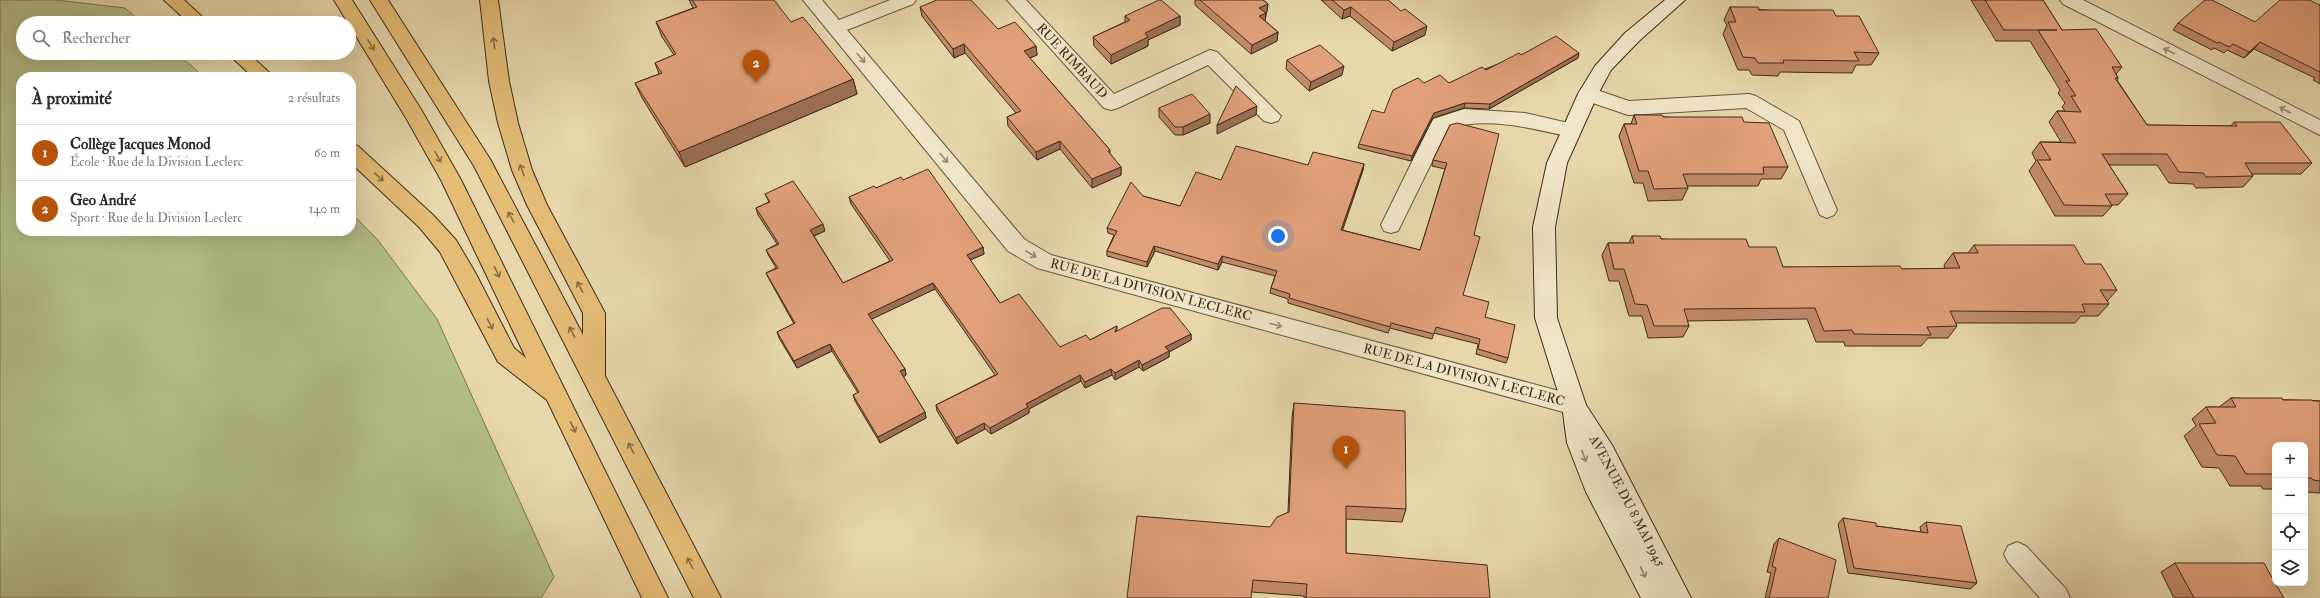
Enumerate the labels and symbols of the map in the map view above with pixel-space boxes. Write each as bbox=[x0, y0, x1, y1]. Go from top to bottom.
street label: RUE RIMBAUD bbox=[1033, 20, 1111, 102]
one-way arrow bbox=[490, 37, 498, 50]
one-way arrow bbox=[367, 39, 375, 50]
one-way arrow bbox=[2164, 47, 2176, 54]
pin: 2 bbox=[743, 50, 769, 83]
one-way arrow bbox=[857, 53, 866, 64]
one-way arrow bbox=[2279, 106, 2291, 114]
one-way arrow bbox=[434, 151, 442, 163]
one-way arrow bbox=[940, 153, 949, 164]
one-way arrow bbox=[518, 164, 526, 176]
one-way arrow bbox=[374, 173, 384, 182]
one-way arrow bbox=[507, 211, 515, 223]
your location bbox=[1268, 226, 1288, 246]
one-way arrow bbox=[1025, 250, 1037, 258]
street label: RUE DE LA DIVISION LECLERC bbox=[1048, 255, 1254, 325]
one-way arrow bbox=[494, 266, 501, 278]
one-way arrow bbox=[576, 281, 583, 293]
one-way arrow bbox=[487, 318, 494, 330]
one-way arrow bbox=[1270, 321, 1283, 329]
one-way arrow bbox=[567, 326, 575, 338]
street label: RUE DE LA DIVISION LECLERC bbox=[1361, 340, 1567, 410]
one-way arrow bbox=[569, 421, 577, 433]
street label: AVENUE DU 8 MAI 1945 bbox=[1585, 432, 1669, 570]
pin: 1 bbox=[1333, 436, 1359, 469]
one-way arrow bbox=[627, 442, 634, 454]
one-way arrow bbox=[1581, 450, 1589, 462]
one-way arrow bbox=[686, 558, 694, 570]
one-way arrow bbox=[1640, 566, 1647, 578]

